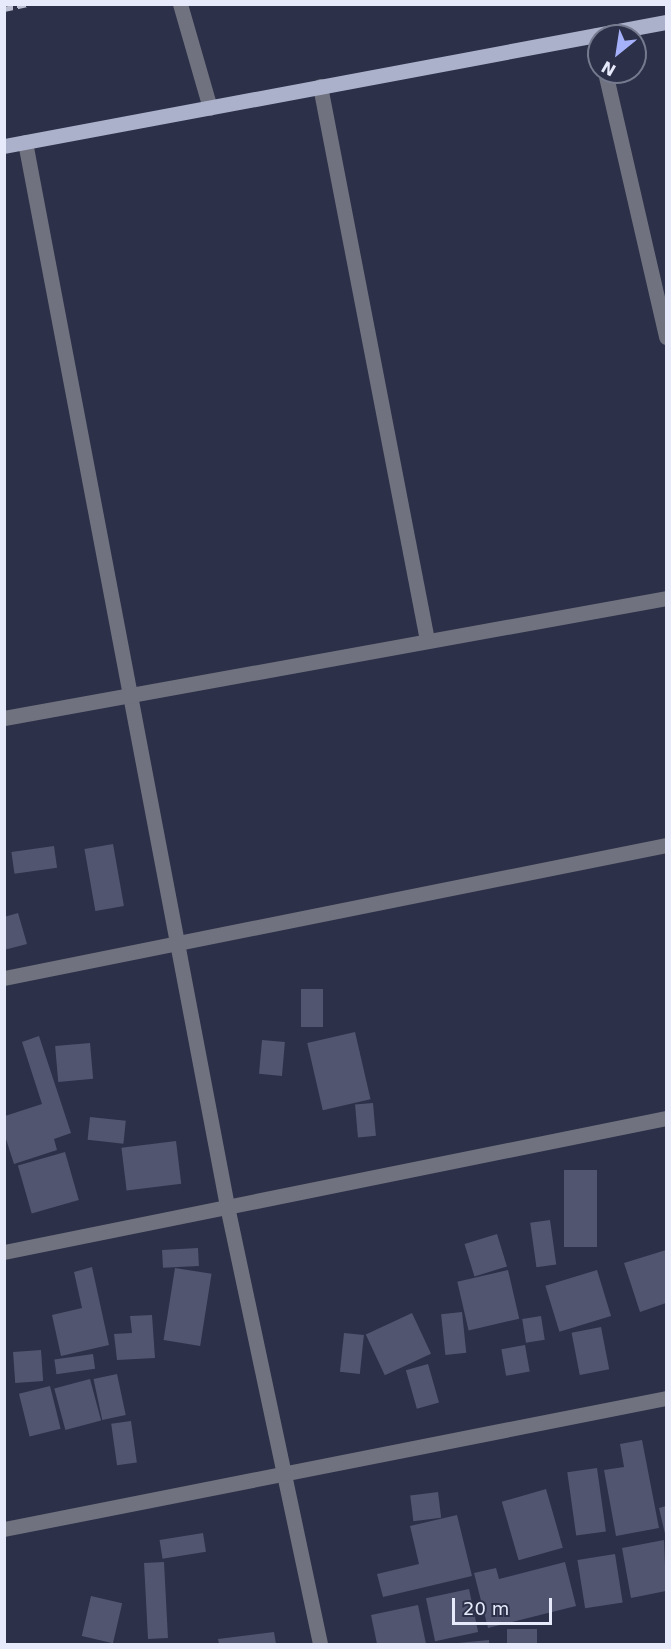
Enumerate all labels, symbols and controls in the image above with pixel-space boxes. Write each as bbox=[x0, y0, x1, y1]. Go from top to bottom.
north arrow bbox=[587, 24, 647, 84]
text: N bbox=[598, 57, 619, 80]
scale bar bbox=[455, 1586, 556, 1624]
text: 20 m bbox=[463, 1598, 509, 1619]

